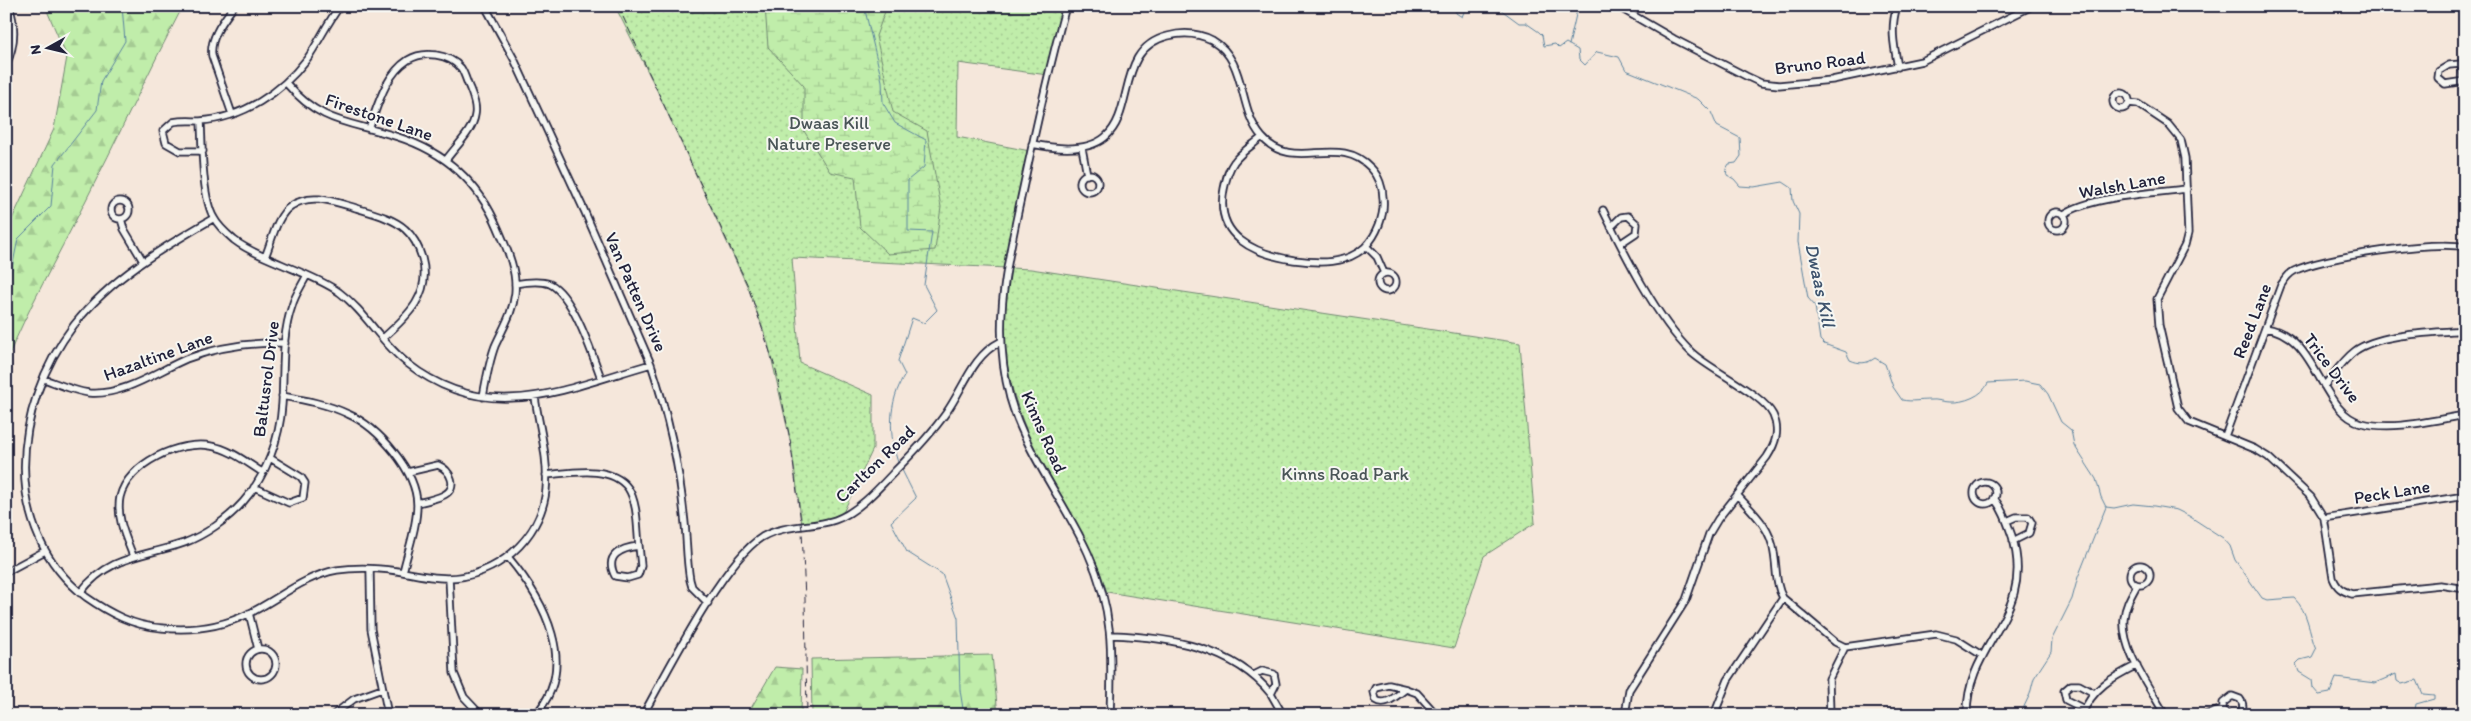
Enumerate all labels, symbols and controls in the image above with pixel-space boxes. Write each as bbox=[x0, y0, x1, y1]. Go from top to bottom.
north arrow bbox=[22, 22, 72, 72]
text: N bbox=[27, 44, 45, 56]
street label: Bruno Road bbox=[1773, 47, 1867, 79]
street label: Firestone Lane bbox=[322, 88, 436, 146]
park label: Dwaas Kill Nature Preserve bbox=[767, 112, 891, 155]
street label: Walsh Lane bbox=[2077, 167, 2167, 203]
street label: Van Patten Drive bbox=[600, 229, 672, 355]
water label: Dwaas Kill bbox=[1800, 241, 1841, 331]
street label: Reed Lane bbox=[2228, 280, 2276, 362]
street label: Baltusrol Drive bbox=[248, 320, 284, 438]
street label: Hazaltine Lane bbox=[100, 326, 216, 386]
street label: Trice Drive bbox=[2299, 329, 2365, 407]
street label: Kinns Road bbox=[1016, 388, 1072, 477]
street label: Carlton Road bbox=[831, 420, 920, 507]
park label: Kinns Road Park bbox=[1281, 463, 1410, 485]
street label: Peck Lane bbox=[2352, 475, 2432, 509]

